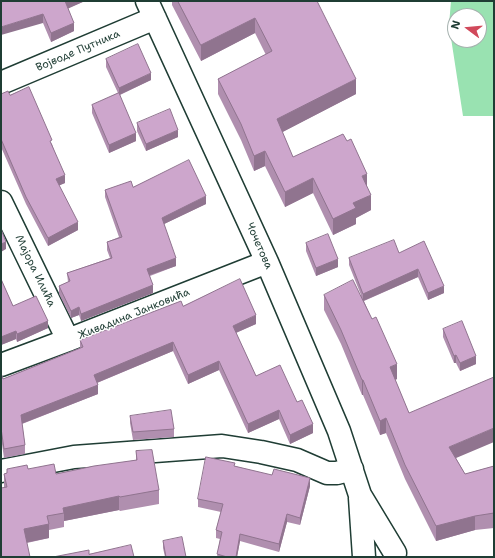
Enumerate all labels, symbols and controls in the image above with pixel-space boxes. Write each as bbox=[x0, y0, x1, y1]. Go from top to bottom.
north arrow bbox=[447, 8, 487, 48]
text: N bbox=[448, 19, 464, 31]
street label: Војводе Путника bbox=[34, 27, 122, 75]
street label: Чочетова bbox=[243, 221, 275, 271]
street label: Мајора Илића bbox=[12, 233, 58, 309]
street label: Живадина Јанковића bbox=[76, 286, 192, 342]

